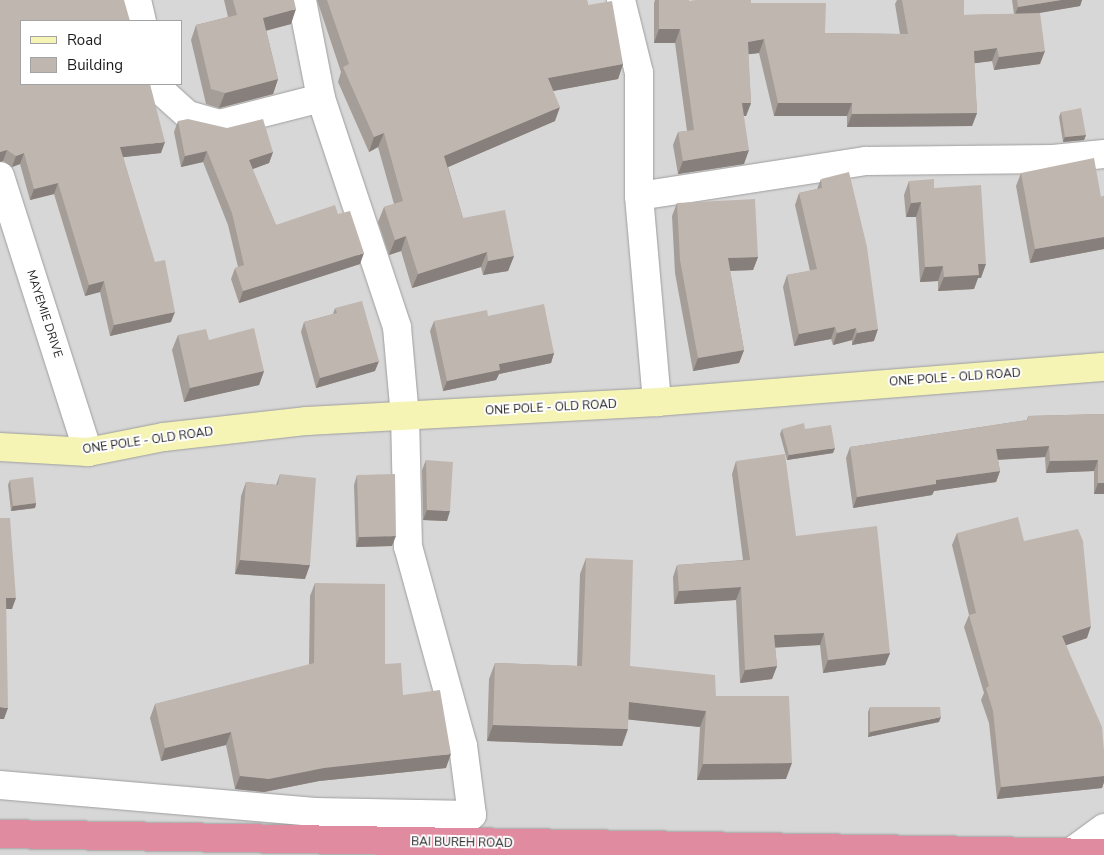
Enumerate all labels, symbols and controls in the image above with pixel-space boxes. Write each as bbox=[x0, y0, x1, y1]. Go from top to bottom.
legend bbox=[20, 20, 182, 85]
text: Road bbox=[67, 30, 102, 50]
text: Building bbox=[67, 55, 123, 75]
street label: MAYEMIE DRIVE bbox=[23, 268, 65, 360]
street label: ONE POLE - OLD ROAD bbox=[889, 366, 1021, 390]
street label: ONE POLE - OLD ROAD bbox=[485, 397, 617, 419]
street label: ONE POLE - OLD ROAD bbox=[82, 425, 214, 457]
street label: BAI BUREH ROAD bbox=[411, 835, 513, 851]

